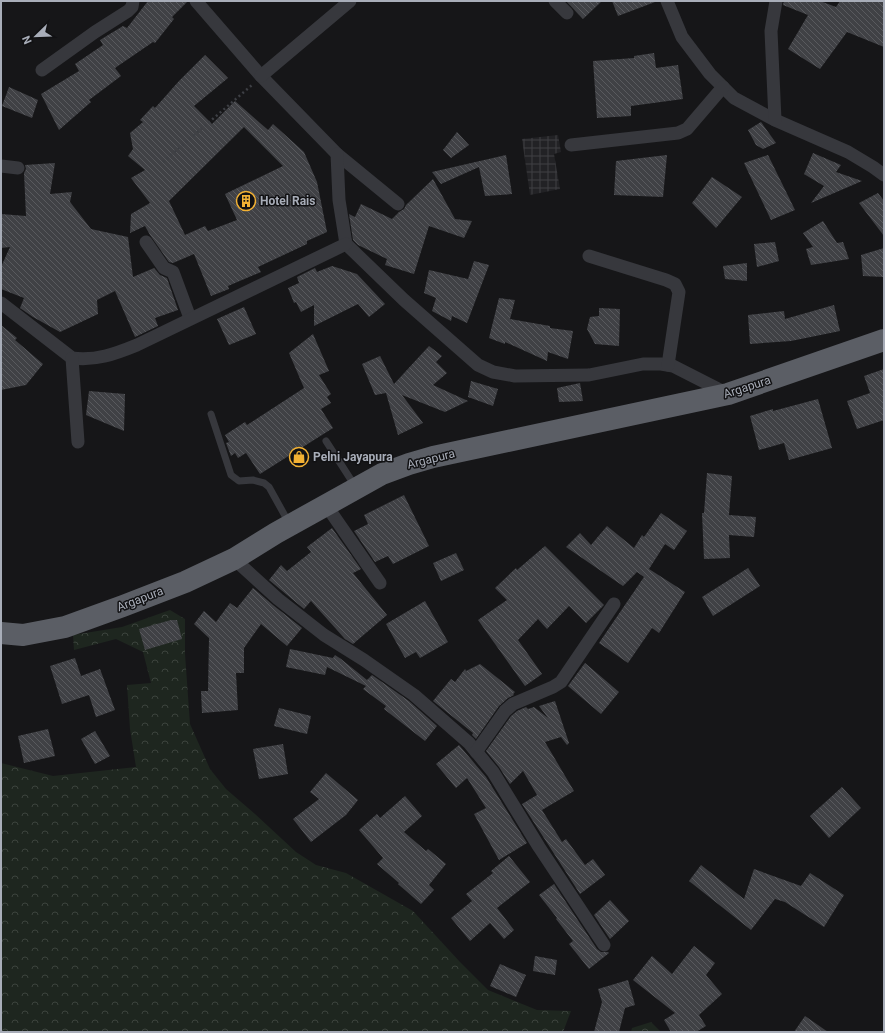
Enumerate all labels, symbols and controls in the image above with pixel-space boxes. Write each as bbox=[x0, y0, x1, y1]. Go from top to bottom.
north arrow bbox=[16, 16, 56, 56]
text: N bbox=[20, 33, 35, 46]
building icon: Hotel Rais bbox=[235, 190, 257, 212]
place label: Hotel Rais bbox=[260, 194, 315, 208]
street label: Argapura bbox=[722, 373, 772, 401]
shop icon: Pelni Jayapura bbox=[288, 446, 310, 468]
street label: Argapura bbox=[406, 446, 456, 472]
place label: Pelni Jayapura bbox=[313, 450, 393, 464]
street label: Argapura bbox=[115, 584, 165, 614]

